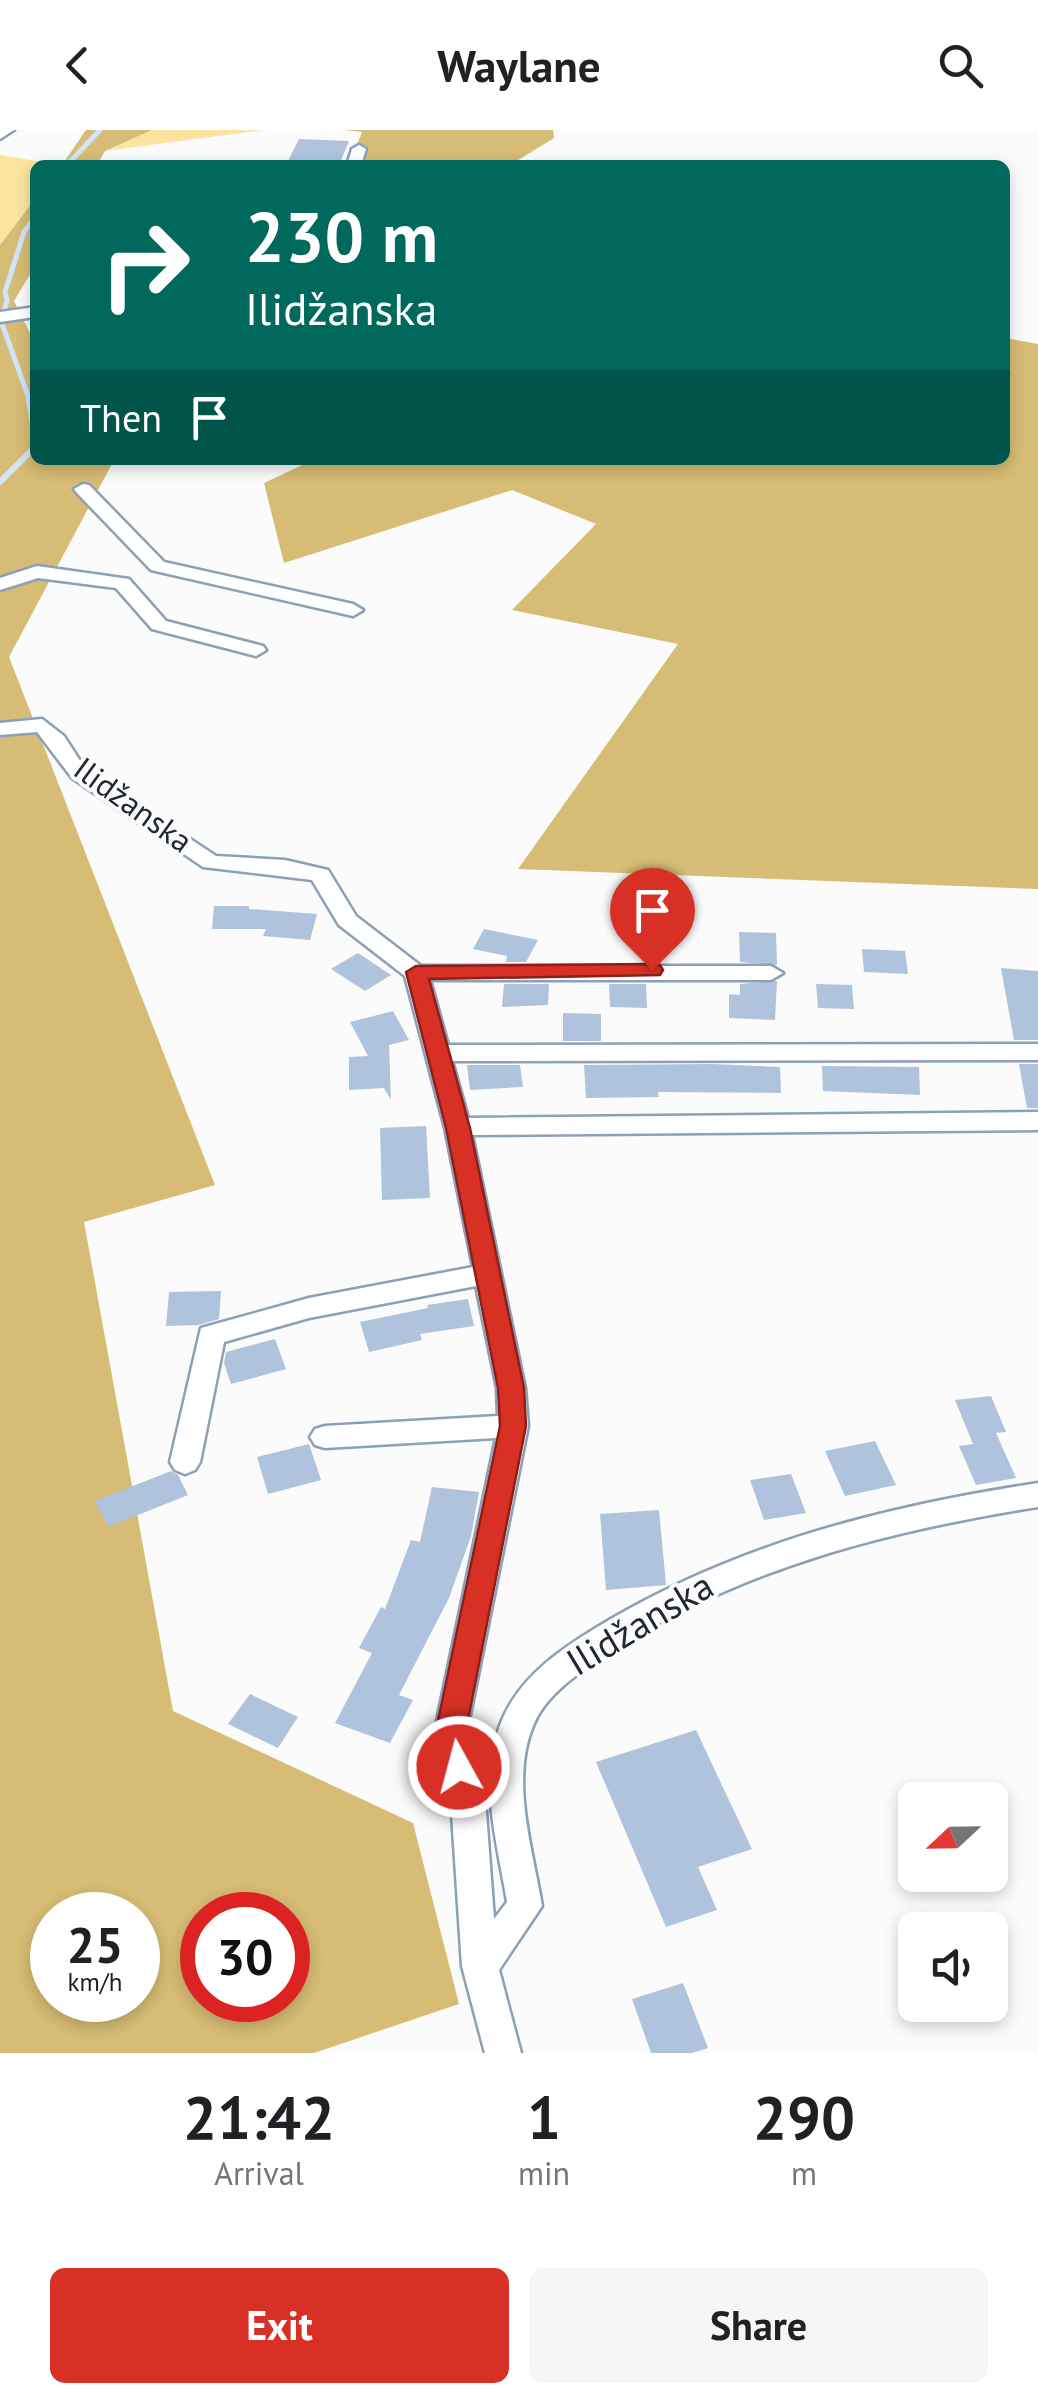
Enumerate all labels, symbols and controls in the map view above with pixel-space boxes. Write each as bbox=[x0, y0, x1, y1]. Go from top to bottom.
text: Waylane bbox=[437, 36, 601, 94]
icon: back bbox=[50, 38, 105, 93]
icon: search bbox=[933, 38, 988, 93]
text: 230 m bbox=[245, 191, 438, 281]
icon: right bbox=[80, 200, 210, 330]
text: Ilidžanska bbox=[245, 279, 437, 337]
icon: arrive bbox=[182, 390, 237, 445]
text: Then bbox=[80, 393, 162, 442]
street label: Ilidžanska bbox=[66, 747, 201, 861]
pin bbox=[610, 868, 695, 971]
icon: arrive bbox=[625, 883, 680, 938]
street label: Ilidžanska bbox=[557, 1560, 721, 1686]
position arrow bbox=[407, 1715, 511, 1819]
north arrow bbox=[898, 1782, 1008, 1892]
map controls bbox=[898, 1782, 1008, 2022]
speed limit sign: 30 bbox=[180, 1892, 310, 2022]
text: 25 bbox=[67, 1912, 123, 1977]
button: sound bbox=[898, 1912, 1008, 2022]
text: km/h bbox=[68, 1966, 122, 1998]
text: 21:42 bbox=[183, 2078, 335, 2156]
text: 1 bbox=[527, 2078, 561, 2156]
text: 290 bbox=[753, 2078, 855, 2156]
text: Arrival bbox=[214, 2152, 304, 2194]
text: min bbox=[518, 2152, 570, 2194]
text: m bbox=[791, 2152, 817, 2194]
button: Exit bbox=[50, 2268, 509, 2383]
button: Share bbox=[529, 2268, 988, 2383]

